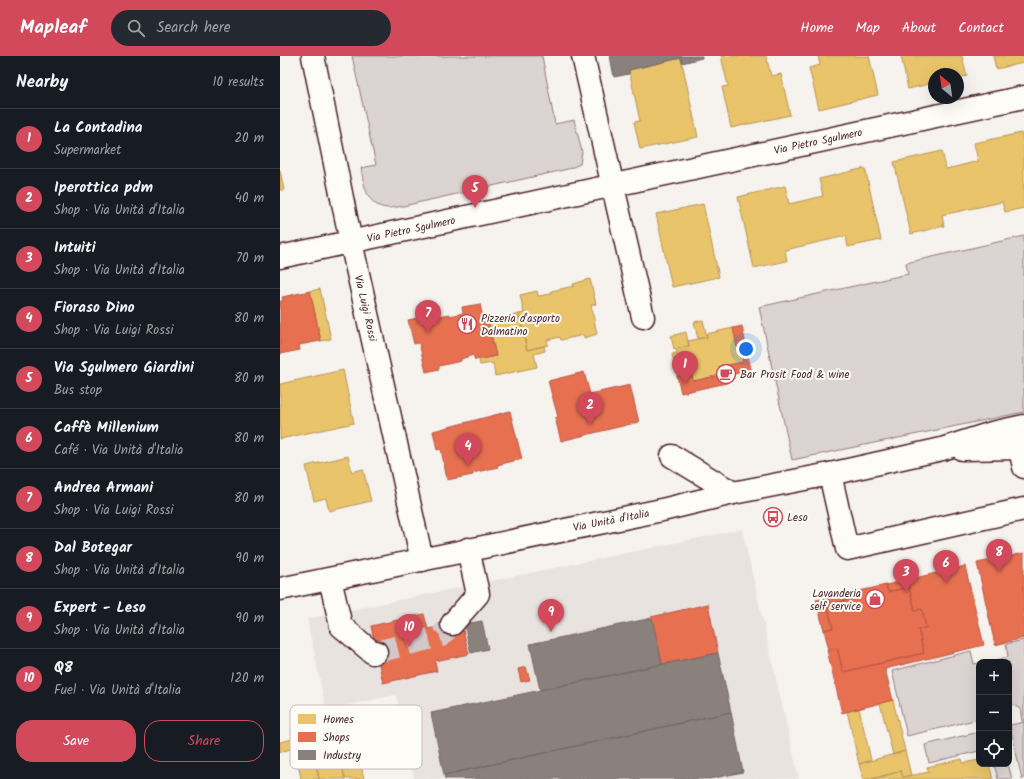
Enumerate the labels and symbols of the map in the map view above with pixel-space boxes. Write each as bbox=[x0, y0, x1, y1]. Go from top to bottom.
north arrow bbox=[928, 68, 964, 104]
street label: Via Pietro Sgulmero bbox=[772, 124, 864, 160]
pin: 5 bbox=[462, 175, 488, 208]
street label: Via Pietro Sgulmero bbox=[365, 212, 457, 248]
street label: Via Luigi Rossi bbox=[349, 273, 381, 344]
pin: 7 bbox=[415, 300, 441, 333]
place label: Pizzeria d'asporto Dalmatino bbox=[481, 310, 560, 341]
restaurant icon: Pizzeria d'asporto Dalmatino bbox=[456, 313, 478, 335]
your location bbox=[736, 339, 756, 359]
pin: 1 bbox=[672, 351, 698, 384]
cafe icon: Bar Prosit Food & wine bbox=[715, 363, 737, 385]
place label: Bar Prosit Food & wine bbox=[740, 366, 849, 384]
pin: 2 bbox=[577, 392, 603, 425]
pin: 4 bbox=[455, 433, 481, 466]
street label: Via Unità d'Italia bbox=[572, 505, 651, 537]
bus stop icon: Leso bbox=[762, 506, 784, 528]
place label: Leso bbox=[787, 509, 808, 527]
pin: 8 bbox=[986, 539, 1012, 572]
pin: 6 bbox=[933, 550, 959, 583]
pin: 3 bbox=[893, 559, 919, 592]
place label: Lavanderia self service bbox=[810, 585, 861, 616]
shop icon: Lavanderia self service bbox=[864, 588, 886, 610]
pin: 9 bbox=[538, 599, 564, 632]
pin: 10 bbox=[396, 614, 422, 647]
legend bbox=[290, 705, 422, 769]
text: Homes bbox=[323, 711, 354, 729]
text: Shops bbox=[323, 729, 350, 747]
text: Industry bbox=[323, 747, 362, 765]

